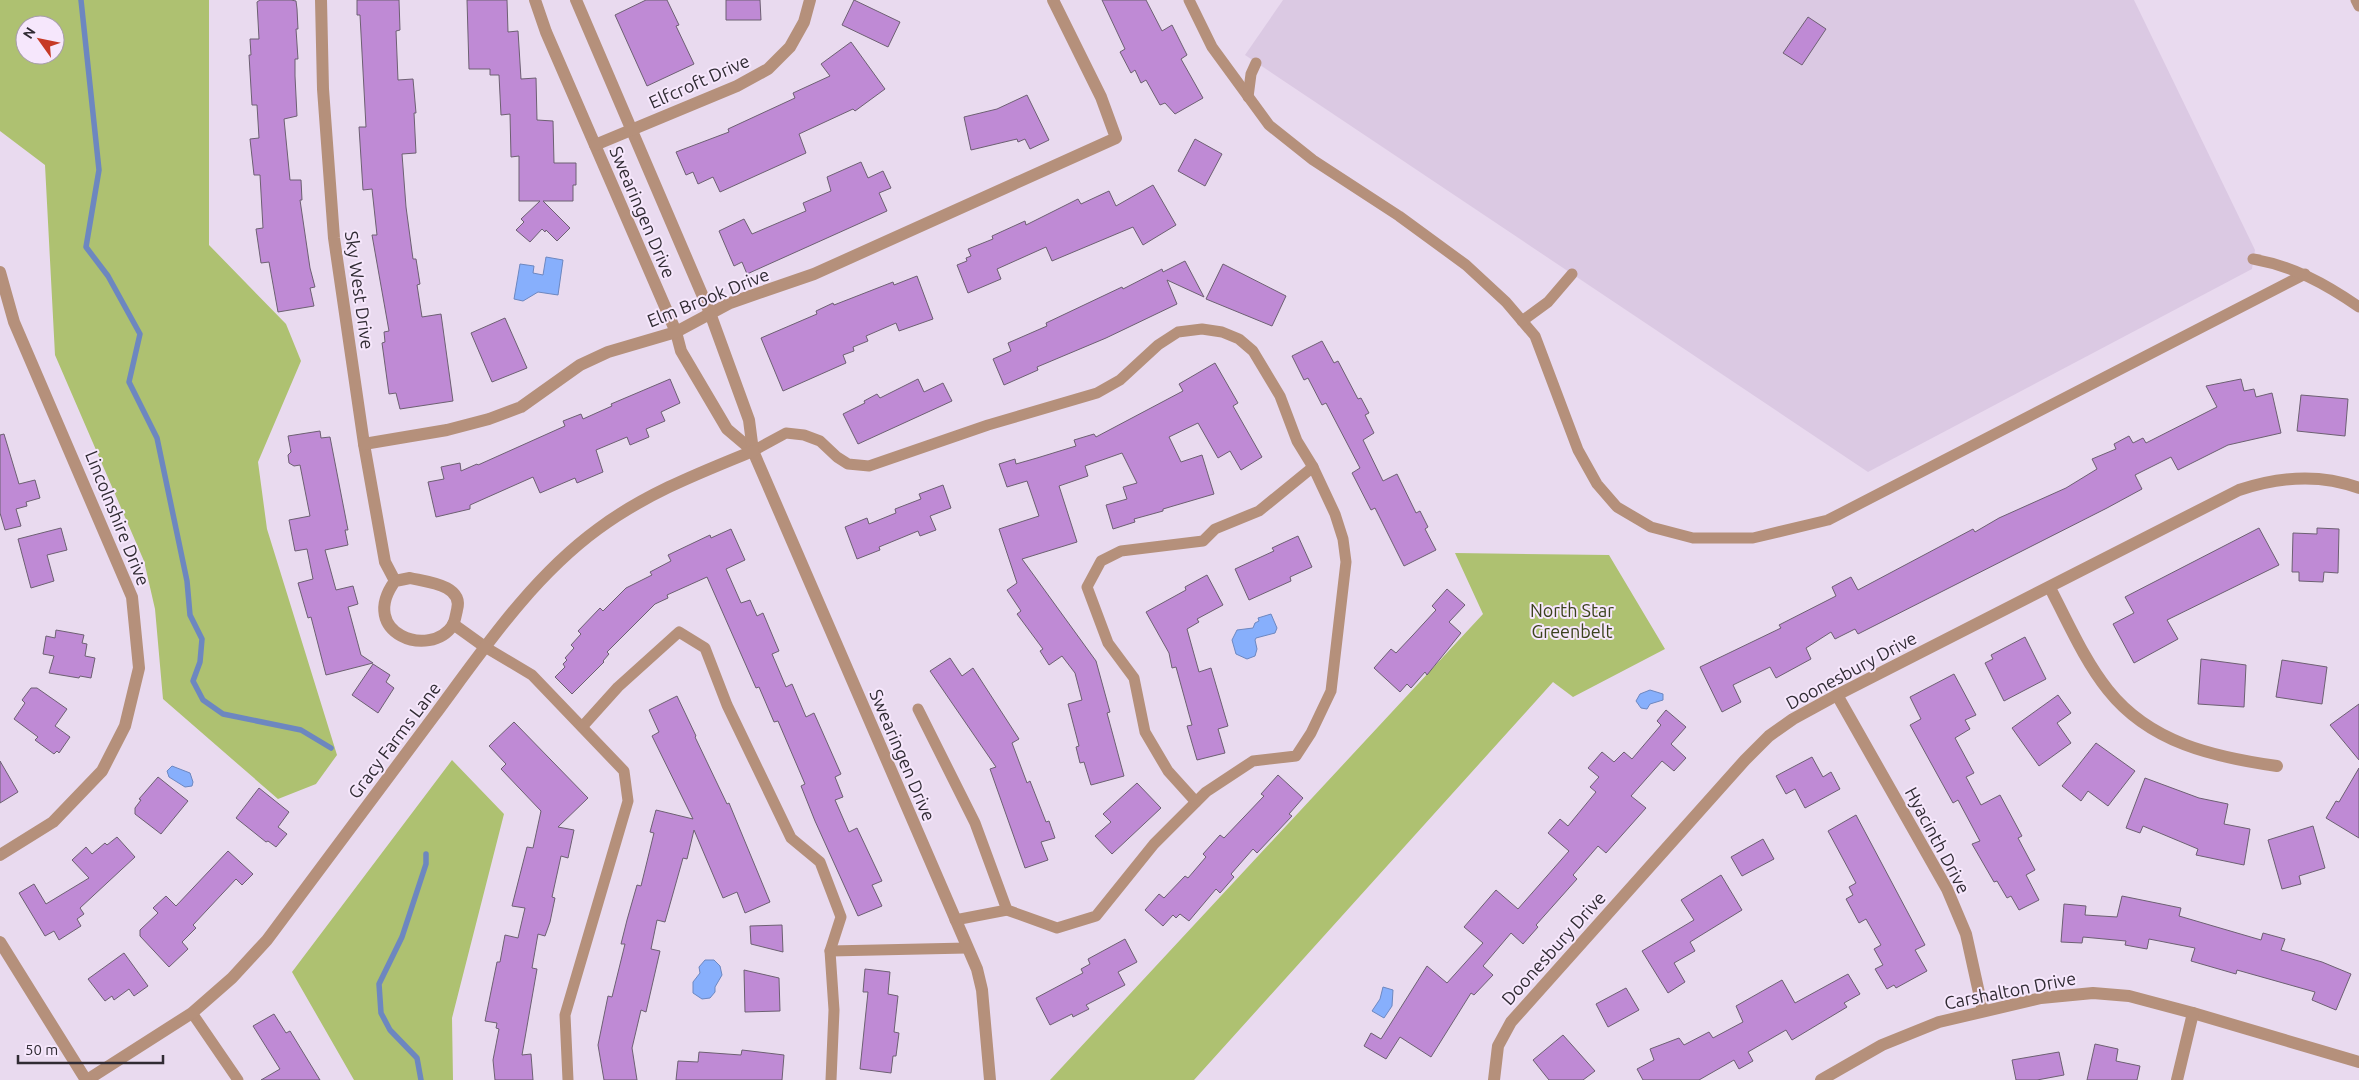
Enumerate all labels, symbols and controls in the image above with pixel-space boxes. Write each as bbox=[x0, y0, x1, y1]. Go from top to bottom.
north arrow bbox=[15, 15, 65, 65]
text: N bbox=[20, 24, 39, 42]
street label: Elfcroft Drive bbox=[646, 50, 752, 112]
street label: Swearingen Drive bbox=[606, 143, 680, 281]
street label: Sky West Drive bbox=[342, 230, 378, 350]
street label: Elm Brook Drive bbox=[644, 263, 772, 331]
street label: Lincolnshire Drive bbox=[82, 448, 154, 588]
park label: North Star Greenbelt bbox=[1530, 600, 1614, 641]
street label: Doonesbury Drive bbox=[1782, 627, 1920, 713]
street label: Gracy Farms Lane bbox=[344, 678, 444, 802]
street label: Swearingen Drive bbox=[866, 686, 940, 824]
street label: Hyacinth Drive bbox=[1902, 783, 1974, 897]
street label: Doonesbury Drive bbox=[1497, 887, 1609, 1009]
street label: Carshalton Drive bbox=[1942, 967, 2078, 1013]
scale bar bbox=[18, 1032, 162, 1064]
text: 50 m bbox=[25, 1041, 58, 1058]

